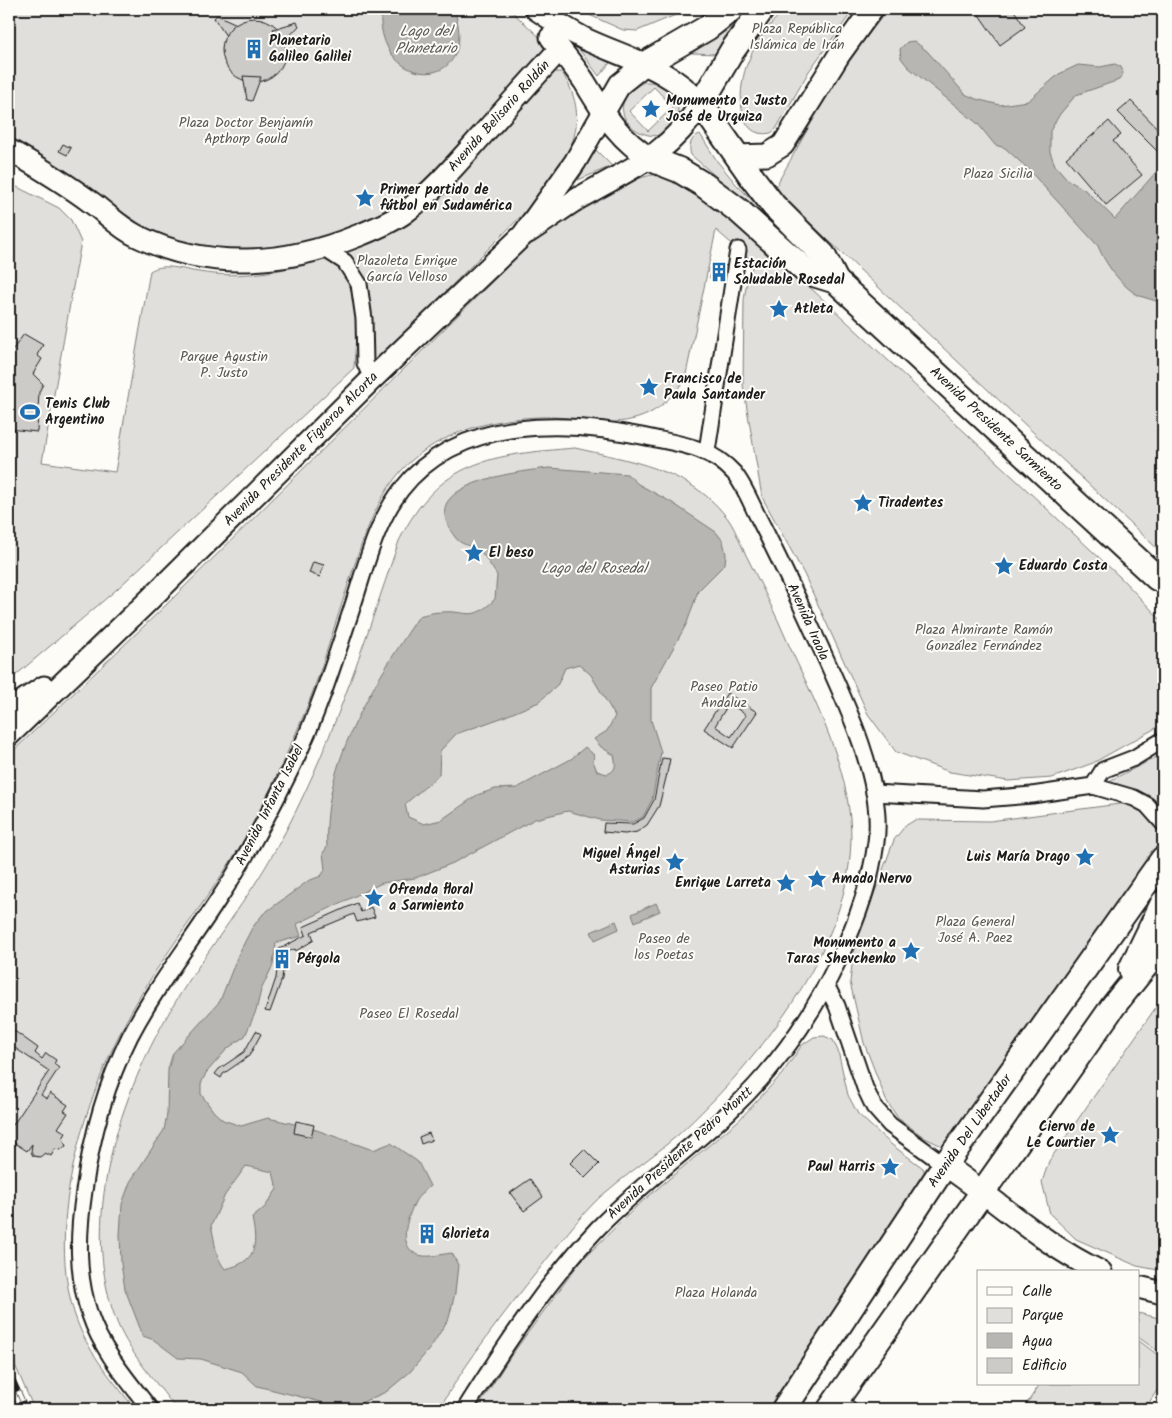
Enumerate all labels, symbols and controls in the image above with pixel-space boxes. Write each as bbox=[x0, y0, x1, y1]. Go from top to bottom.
park label: Plaza República Islámica de Irán bbox=[749, 18, 845, 56]
water label: Lago del Planetario bbox=[395, 20, 458, 61]
place label: Planetario Galileo Galilei bbox=[269, 30, 352, 68]
building icon: Planetario Galileo Galilei bbox=[243, 38, 265, 60]
street label: Avenida Belisario Roldán bbox=[443, 55, 555, 177]
place label: Monumento a Justo José de Urquiza bbox=[666, 90, 788, 128]
place icon: Monumento a Justo José de Urquiza bbox=[640, 98, 662, 120]
park label: Plaza Doctor Benjamín Apthorp Gould bbox=[179, 112, 313, 150]
park label: Plaza Sicilia bbox=[963, 163, 1033, 185]
place label: Primer partido de fútbol en Sudamérica bbox=[380, 179, 512, 217]
place icon: Primer partido de fútbol en Sudamérica bbox=[354, 187, 376, 209]
park label: Plazoleta Enrique García Velloso bbox=[357, 250, 458, 288]
place label: Estación Saludable Rosedal bbox=[734, 253, 845, 291]
building icon: Estación Saludable Rosedal bbox=[708, 261, 730, 283]
place icon: Atleta bbox=[768, 298, 790, 320]
place label: Atleta bbox=[794, 298, 833, 320]
park label: Parque Agustin P. Justo bbox=[180, 346, 268, 384]
street label: Avenida Presidente Sarmiento bbox=[924, 361, 1068, 497]
street label: Avenida Presidente Figueroa Alcorta bbox=[219, 367, 383, 531]
place label: Francisco de Paula Santander bbox=[664, 368, 766, 406]
place icon: Francisco de Paula Santander bbox=[638, 376, 660, 398]
place label: Tenis Club Argentino bbox=[45, 393, 110, 431]
sports icon: Tenis Club Argentino bbox=[19, 401, 41, 423]
place icon: Tiradentes bbox=[852, 492, 874, 514]
place label: Tiradentes bbox=[878, 492, 944, 514]
place icon: El beso bbox=[463, 542, 485, 564]
place label: El beso bbox=[489, 542, 534, 564]
place icon: Eduardo Costa bbox=[993, 555, 1015, 577]
place label: Eduardo Costa bbox=[1019, 555, 1108, 577]
water label: Lago del Rosedal bbox=[541, 557, 650, 581]
street label: Avenida Iraola bbox=[781, 580, 835, 664]
park label: Plaza Almirante Ramón González Fernández bbox=[915, 619, 1053, 657]
park label: Paseo Patio Andaluz bbox=[690, 676, 758, 714]
street label: Avenida Infanta Isabel bbox=[230, 740, 310, 869]
place label: Miguel Ángel Asturias bbox=[582, 843, 660, 881]
place label: Luis María Drago bbox=[966, 846, 1071, 868]
place icon: Luis María Drago bbox=[1074, 846, 1096, 868]
place icon: Miguel Ángel Asturias bbox=[664, 851, 686, 873]
place icon: Amado Nervo bbox=[806, 868, 828, 890]
place label: Amado Nervo bbox=[832, 868, 912, 890]
place label: Enrique Larreta bbox=[675, 872, 771, 894]
place icon: Enrique Larreta bbox=[775, 872, 797, 894]
place label: Ofrenda floral a Sarmiento bbox=[389, 879, 473, 917]
place icon: Ofrenda floral a Sarmiento bbox=[363, 887, 385, 909]
park label: Plaza General José A. Paez bbox=[935, 911, 1015, 949]
park label: Paseo de los Poetas bbox=[634, 928, 694, 966]
place label: Monumento a Taras Shevchenko bbox=[786, 932, 897, 970]
place icon: Monumento a Taras Shevchenko bbox=[900, 940, 922, 962]
building icon: Pérgola bbox=[271, 948, 293, 970]
place label: Pérgola bbox=[297, 948, 340, 970]
park label: Paseo El Rosedal bbox=[359, 1003, 459, 1025]
street label: Avenida Del Libertador bbox=[922, 1069, 1018, 1192]
street label: Avenida Presidente Pedro Montt bbox=[602, 1081, 758, 1225]
place label: Ciervo de Le Courtier bbox=[1026, 1116, 1096, 1154]
place icon: Ciervo de Le Courtier bbox=[1099, 1124, 1121, 1146]
place label: Paul Harris bbox=[808, 1156, 875, 1178]
place icon: Paul Harris bbox=[879, 1156, 901, 1178]
building icon: Glorieta bbox=[416, 1223, 438, 1245]
place label: Glorieta bbox=[442, 1223, 489, 1245]
legend bbox=[977, 1270, 1140, 1386]
text: Calle bbox=[1022, 1280, 1052, 1304]
park label: Plaza Holanda bbox=[675, 1282, 757, 1304]
text: Parque bbox=[1022, 1304, 1063, 1328]
text: Agua bbox=[1022, 1330, 1053, 1354]
text: Edificio bbox=[1022, 1354, 1067, 1378]

